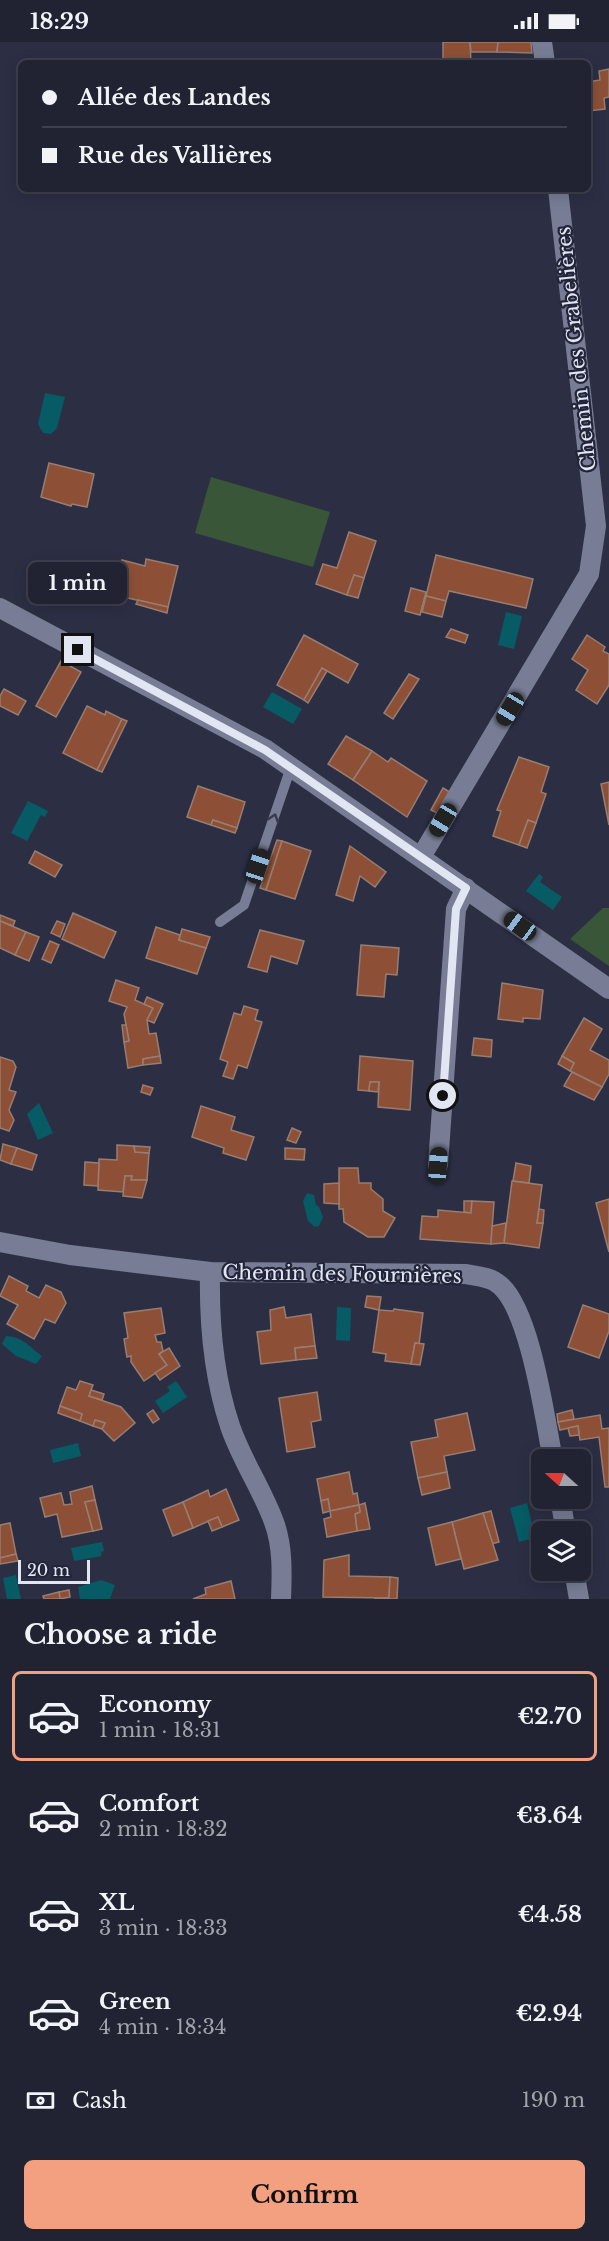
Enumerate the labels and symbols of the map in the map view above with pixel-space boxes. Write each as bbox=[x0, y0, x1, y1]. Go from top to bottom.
street label: Chemin des Grabelières bbox=[551, 225, 601, 473]
callout: 1 min bbox=[28, 563, 128, 605]
route end bbox=[64, 636, 91, 663]
car bbox=[493, 689, 527, 729]
car bbox=[426, 800, 460, 840]
one-way arrow bbox=[267, 813, 279, 824]
car bbox=[244, 846, 272, 886]
car bbox=[500, 908, 540, 944]
route start bbox=[429, 1082, 456, 1109]
car bbox=[428, 1146, 448, 1184]
street label: Chemin des Fournières bbox=[222, 1260, 462, 1288]
north arrow bbox=[531, 1449, 591, 1509]
scale bar bbox=[18, 1557, 90, 1584]

